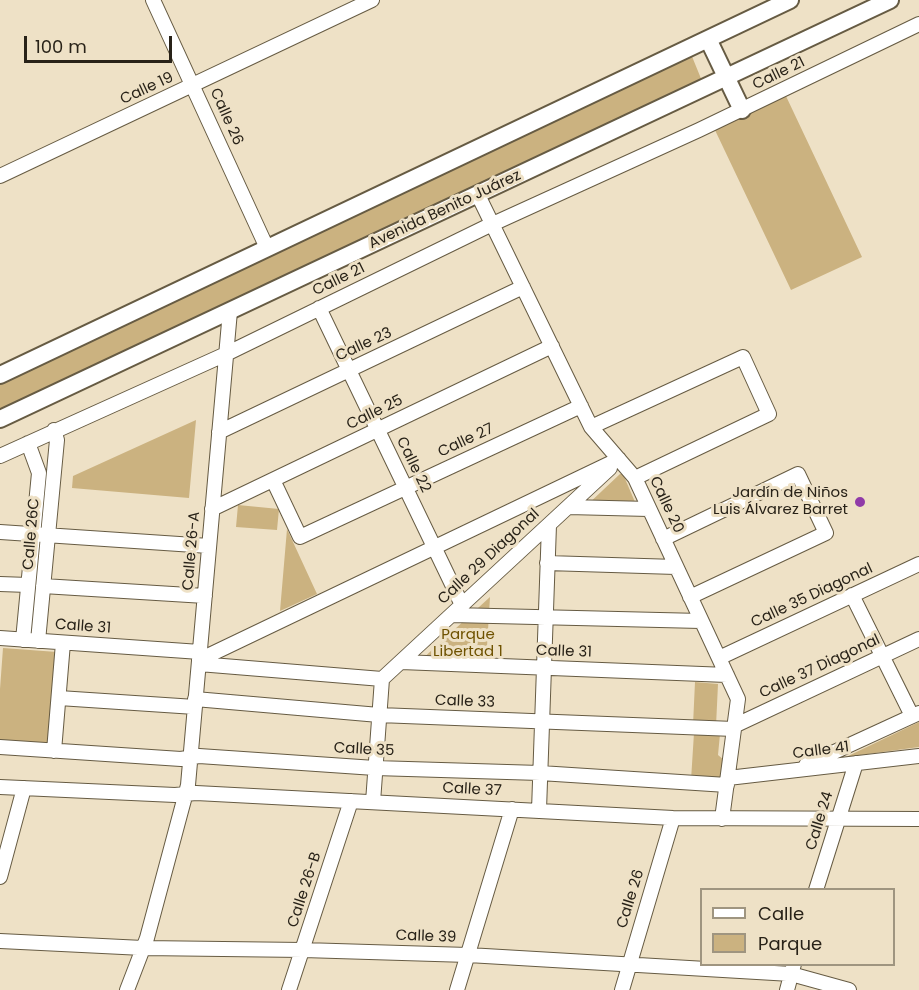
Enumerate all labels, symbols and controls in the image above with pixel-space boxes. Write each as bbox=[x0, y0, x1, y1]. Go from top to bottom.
scale bar bbox=[27, 24, 176, 62]
text: 100 m bbox=[35, 34, 87, 59]
street label: Calle 21 bbox=[750, 54, 808, 94]
street label: Calle 19 bbox=[118, 69, 176, 109]
street label: Calle 26 bbox=[205, 86, 247, 148]
street label: Avenida Benito Juárez bbox=[366, 167, 524, 253]
street label: Calle 21 bbox=[310, 260, 368, 300]
street label: Calle 23 bbox=[333, 324, 395, 366]
street label: Calle 25 bbox=[344, 392, 406, 434]
street label: Calle 27 bbox=[435, 420, 497, 462]
street label: Calle 22 bbox=[392, 434, 434, 496]
street label: Calle 20 bbox=[645, 474, 687, 536]
place label: Jardín de Niños Luis Álvarez Barret bbox=[713, 484, 848, 519]
marker: Jardín de Niños Luis Álvarez Barret bbox=[853, 495, 867, 509]
street label: Calle 26C bbox=[20, 497, 44, 571]
street label: Calle 29 Diagonal bbox=[435, 505, 543, 609]
street label: Calle 26-A bbox=[180, 511, 204, 591]
street label: Calle 35 Diagonal bbox=[748, 560, 876, 632]
street label: Calle 31 bbox=[54, 616, 112, 638]
park label: Parque Libertad 1 bbox=[433, 626, 503, 661]
street label: Calle 37 Diagonal bbox=[757, 631, 883, 703]
street label: Calle 31 bbox=[536, 642, 592, 662]
street label: Calle 33 bbox=[435, 692, 495, 712]
street label: Calle 35 bbox=[333, 739, 395, 761]
street label: Calle 41 bbox=[792, 739, 850, 763]
street label: Calle 37 bbox=[442, 779, 502, 801]
street label: Calle 24 bbox=[803, 789, 837, 853]
street label: Calle 26-B bbox=[284, 850, 326, 930]
street label: Calle 26 bbox=[614, 867, 648, 931]
legend bbox=[700, 888, 895, 966]
text: Calle bbox=[758, 901, 804, 926]
street label: Calle 39 bbox=[395, 927, 457, 947]
text: Parque bbox=[758, 931, 822, 956]

